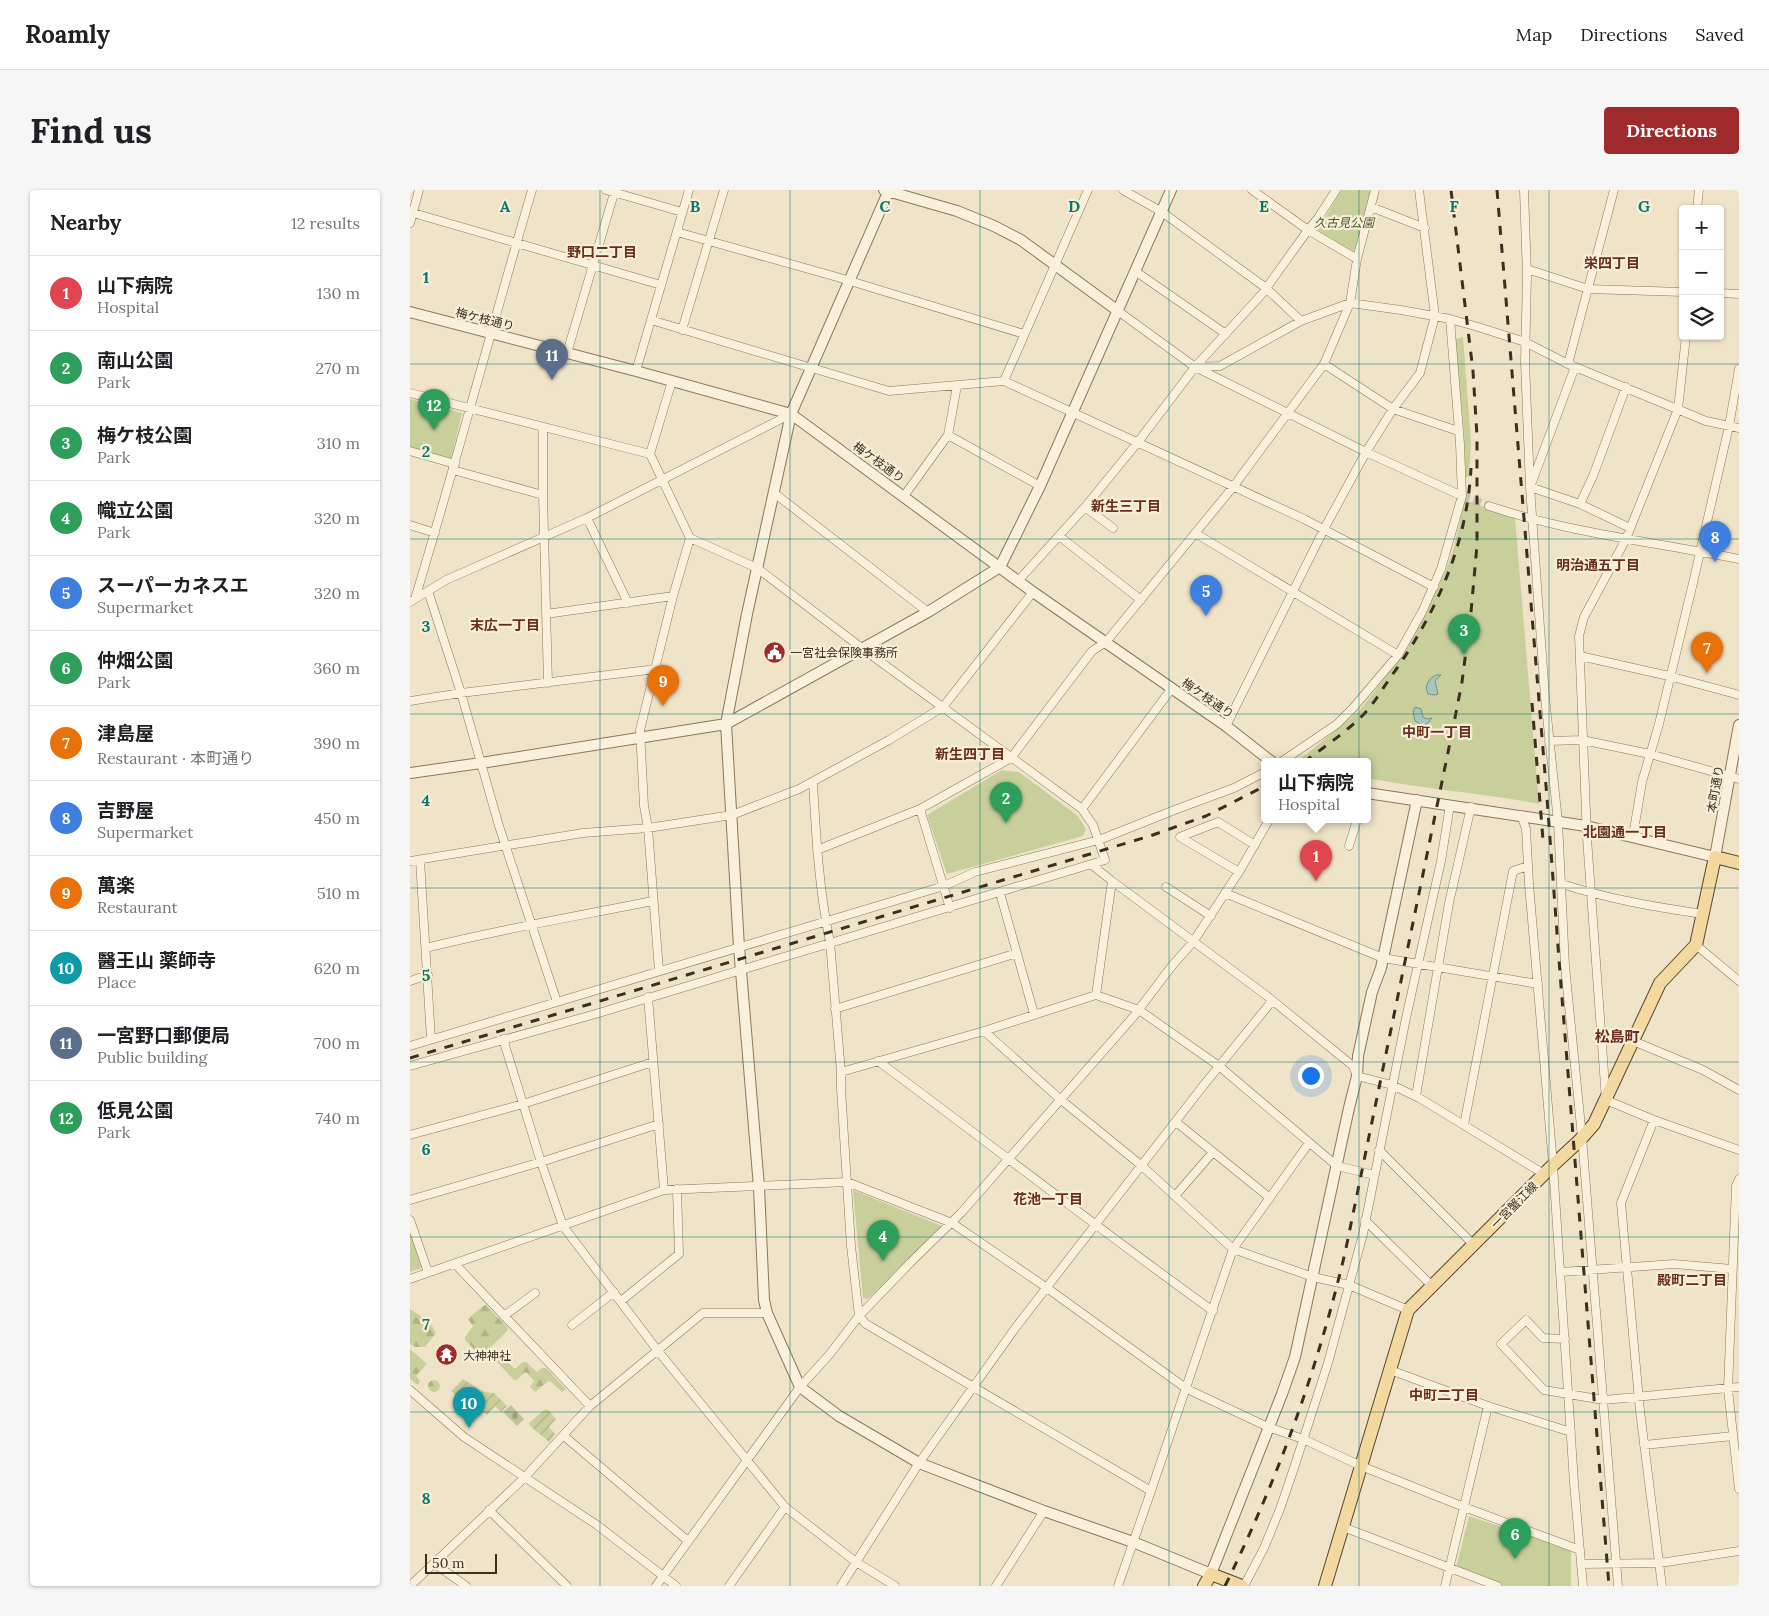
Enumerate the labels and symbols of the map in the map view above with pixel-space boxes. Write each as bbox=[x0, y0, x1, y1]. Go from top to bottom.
text: A bbox=[500, 196, 511, 216]
text: B bbox=[690, 196, 701, 216]
text: C bbox=[879, 196, 891, 216]
text: D bbox=[1068, 196, 1080, 216]
text: E bbox=[1259, 196, 1269, 216]
text: F bbox=[1449, 196, 1459, 216]
text: G bbox=[1638, 196, 1650, 216]
park label: 久古見公園 bbox=[1314, 215, 1376, 230]
district label: 野口二丁目 bbox=[567, 243, 637, 261]
district label: 栄四丁目 bbox=[1584, 254, 1640, 272]
text: 1 bbox=[423, 267, 429, 287]
street label: 梅ケ枝通り bbox=[454, 304, 516, 334]
pin: 11 bbox=[536, 339, 568, 380]
pin: 12 bbox=[418, 389, 450, 430]
street label: 梅ケ枝通り bbox=[850, 438, 908, 486]
text: 2 bbox=[422, 441, 430, 461]
district label: 新生三丁目 bbox=[1091, 497, 1161, 515]
pin: 8 bbox=[1699, 521, 1731, 562]
district label: 明治通五丁目 bbox=[1556, 556, 1640, 574]
pin: 5 bbox=[1190, 575, 1222, 616]
pin: 3 bbox=[1448, 614, 1480, 655]
text: 3 bbox=[422, 616, 431, 636]
district label: 末広一丁目 bbox=[470, 616, 540, 634]
pin: 7 bbox=[1691, 632, 1723, 673]
public building icon: 一宮社会保険事務所 bbox=[762, 640, 786, 664]
place label: 一宮社会保険事務所 bbox=[790, 645, 898, 660]
pin: 9 bbox=[647, 665, 679, 706]
street label: 梅ケ枝通り bbox=[1179, 675, 1237, 721]
district label: 中町一丁目 bbox=[1402, 723, 1472, 741]
district label: 新生四丁目 bbox=[935, 745, 1005, 763]
street label: 本町通り bbox=[1703, 764, 1727, 814]
pin: 2 bbox=[990, 782, 1022, 823]
text: 4 bbox=[422, 790, 431, 810]
district label: 北園通一丁目 bbox=[1583, 823, 1667, 841]
pin: 1 bbox=[1300, 840, 1332, 881]
text: 5 bbox=[422, 965, 431, 985]
district label: 松島町 bbox=[1594, 1027, 1640, 1046]
your location bbox=[1298, 1063, 1324, 1089]
text: 6 bbox=[421, 1139, 431, 1159]
street label: 一宮蟹江線 bbox=[1487, 1178, 1541, 1232]
district label: 花池一丁目 bbox=[1013, 1190, 1083, 1208]
pin: 4 bbox=[867, 1220, 899, 1261]
district label: 殿町二丁目 bbox=[1657, 1271, 1727, 1289]
text: 7 bbox=[422, 1314, 430, 1334]
temple icon: 大神神社 bbox=[435, 1343, 459, 1367]
place label: 大神神社 bbox=[463, 1348, 511, 1363]
district label: 中町二丁目 bbox=[1409, 1386, 1479, 1404]
pin: 10 bbox=[453, 1387, 485, 1428]
text: 8 bbox=[421, 1488, 431, 1508]
pin: 6 bbox=[1499, 1518, 1531, 1559]
scale bar bbox=[425, 1551, 498, 1574]

